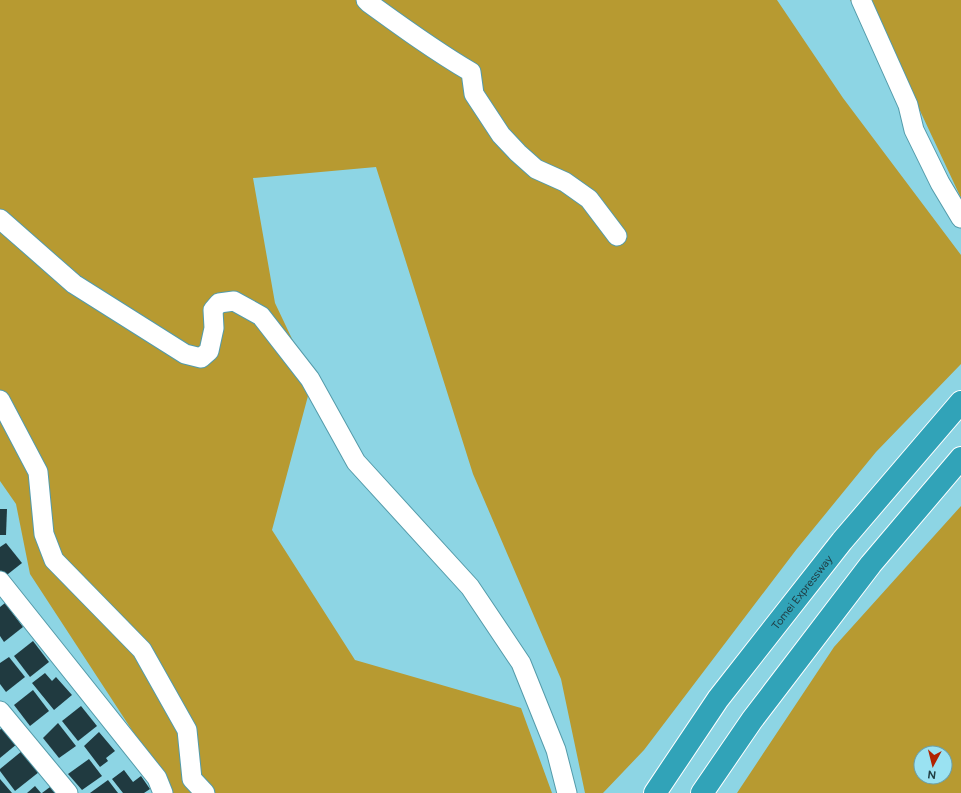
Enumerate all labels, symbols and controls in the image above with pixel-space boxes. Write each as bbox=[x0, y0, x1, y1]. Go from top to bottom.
street label: Tomei Expressway bbox=[769, 553, 835, 632]
north arrow bbox=[913, 745, 953, 785]
text: N bbox=[927, 767, 937, 781]

